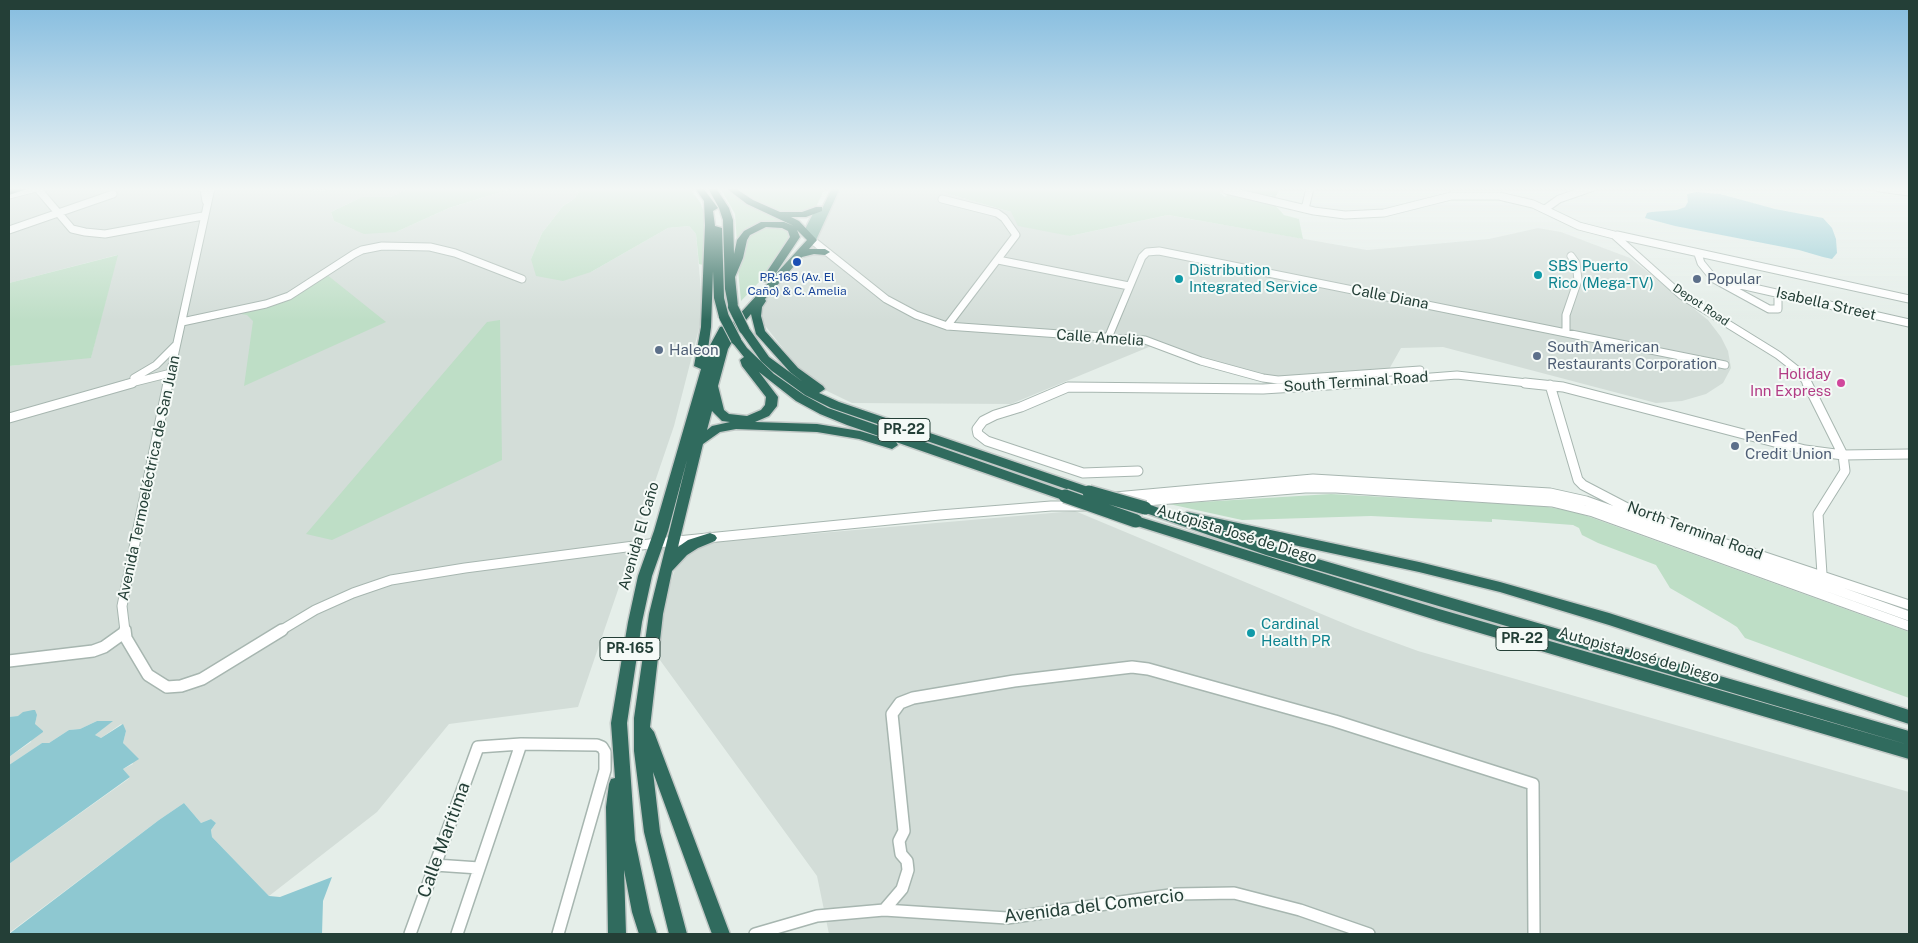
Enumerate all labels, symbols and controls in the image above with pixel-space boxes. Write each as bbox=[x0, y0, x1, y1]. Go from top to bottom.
marker: PR-165 (Av. El Caño) & C. Amelia bbox=[791, 256, 803, 268]
place label: SBS Puerto Rico (Mega-TV) bbox=[1548, 257, 1654, 292]
place label: Distribution Integrated Service bbox=[1189, 261, 1318, 296]
marker: SBS Puerto Rico (Mega-TV) bbox=[1532, 269, 1544, 281]
place label: PR-165 (Av. El Caño) & C. Amelia bbox=[747, 270, 847, 298]
place label: Popular bbox=[1707, 270, 1761, 288]
marker: Distribution Integrated Service bbox=[1173, 273, 1185, 285]
marker: Popular bbox=[1691, 273, 1703, 285]
street label: Calle Diana bbox=[1350, 281, 1430, 313]
street label: Depot Road bbox=[1670, 281, 1732, 329]
street label: Isabella Street bbox=[1774, 284, 1878, 324]
street label: Calle Amelia bbox=[1056, 326, 1144, 350]
place label: South American Restaurants Corporation bbox=[1547, 338, 1717, 373]
place label: Haleon bbox=[669, 341, 719, 359]
marker: Haleon bbox=[653, 344, 665, 356]
marker: South American Restaurants Corporation bbox=[1531, 350, 1543, 362]
street label: Avenida Termoeléctrica de San Juan bbox=[114, 354, 184, 602]
place label: Holiday Inn Express bbox=[1750, 365, 1831, 400]
street label: South Terminal Road bbox=[1283, 368, 1429, 396]
marker: Holiday Inn Express bbox=[1835, 377, 1847, 389]
road number: PR-22 bbox=[878, 418, 930, 442]
place label: PenFed Credit Union bbox=[1745, 428, 1832, 463]
marker: PenFed Credit Union bbox=[1729, 440, 1741, 452]
street label: Avenida El Caño bbox=[615, 480, 663, 592]
street label: North Terminal Road bbox=[1625, 498, 1765, 564]
street label: Autopista José de Diego bbox=[1155, 501, 1319, 567]
place label: Cardinal Health PR bbox=[1261, 615, 1331, 650]
street label: Autopista José de Diego bbox=[1557, 623, 1721, 687]
marker: Cardinal Health PR bbox=[1245, 627, 1257, 639]
road number: PR-22 bbox=[1496, 628, 1548, 650]
road number: PR-165 bbox=[600, 638, 660, 661]
street label: Calle Marítima bbox=[413, 779, 475, 901]
street label: Avenida del Comercio bbox=[1003, 884, 1185, 928]

